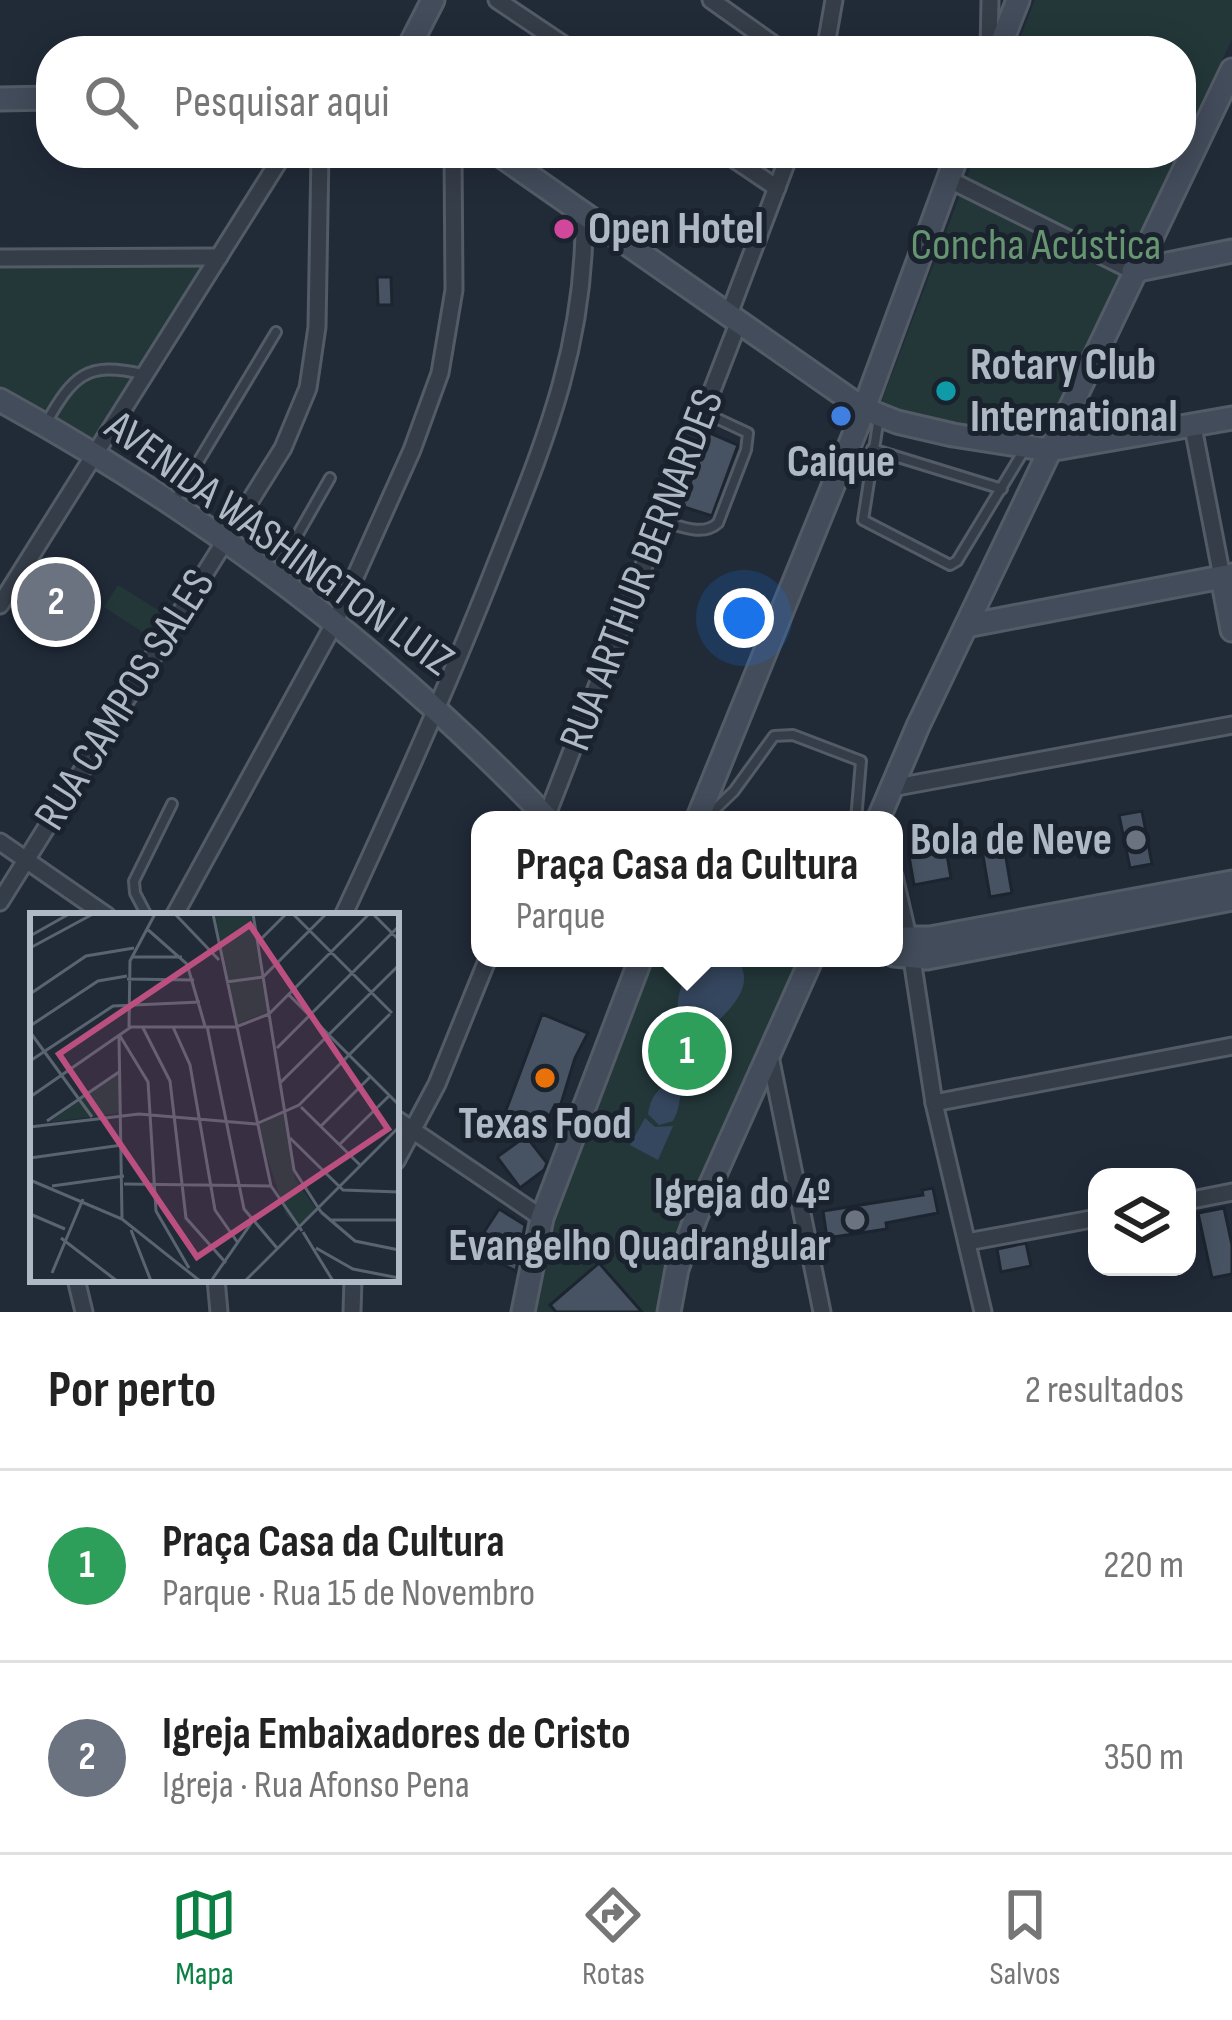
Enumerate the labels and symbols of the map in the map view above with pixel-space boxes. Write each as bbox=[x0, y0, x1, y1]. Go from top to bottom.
place label: Open Hotel bbox=[588, 202, 764, 257]
marker: Open Hotel bbox=[551, 216, 577, 242]
park label: Concha Acústica bbox=[911, 218, 1161, 273]
place label: Rotary Club International bbox=[970, 338, 1178, 445]
marker: Rotary Club International bbox=[933, 378, 959, 404]
street label: RUA ARTHUR BERNARDES bbox=[548, 382, 736, 758]
street label: AVENIDA WASHINGTON LUIZ bbox=[94, 399, 464, 689]
marker: Caique bbox=[828, 403, 854, 429]
place label: Caique bbox=[787, 435, 895, 490]
pin: 2 bbox=[17, 557, 95, 647]
street label: RUA CAMPOS SALES bbox=[23, 559, 227, 841]
your location bbox=[714, 588, 774, 648]
place label: Bola de Neve bbox=[910, 813, 1112, 868]
marker: Bola de Neve bbox=[1123, 827, 1149, 853]
inset map bbox=[30, 913, 399, 1282]
pin: 1 bbox=[648, 1006, 726, 1096]
marker: Texas Food bbox=[532, 1065, 558, 1091]
place label: Texas Food bbox=[458, 1097, 632, 1152]
place label: Igreja do 4º Evangelho Quadrangular bbox=[448, 1167, 831, 1274]
marker: Igreja do 4º Evangelho Quadrangular bbox=[842, 1207, 868, 1233]

